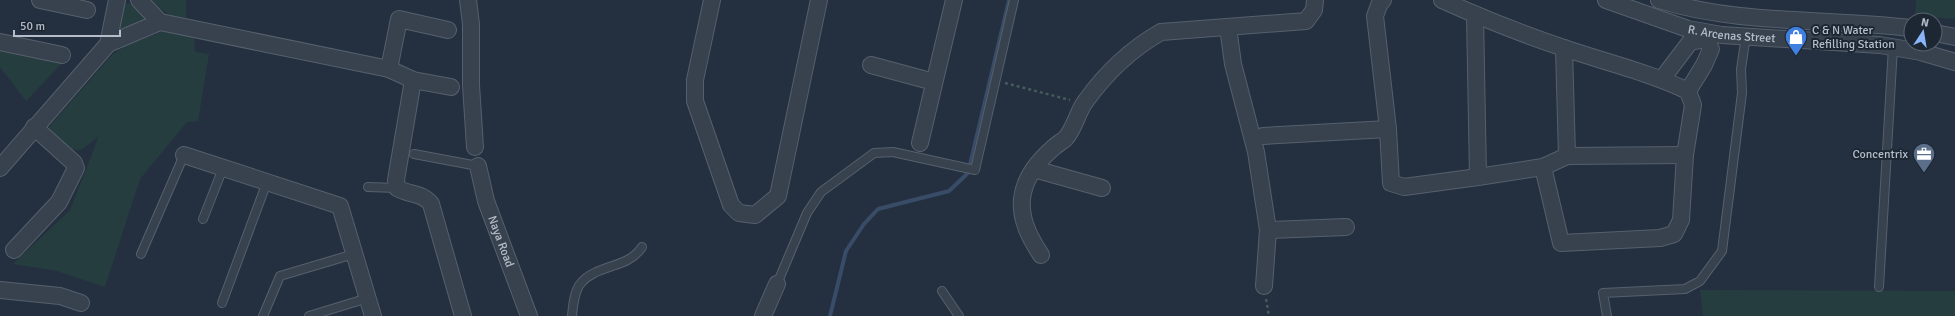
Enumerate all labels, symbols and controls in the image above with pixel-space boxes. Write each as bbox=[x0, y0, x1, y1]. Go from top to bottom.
scale bar bbox=[14, 12, 120, 38]
north arrow bbox=[1903, 12, 1943, 52]
text: N bbox=[1920, 16, 1930, 30]
text: 50 m bbox=[20, 19, 45, 34]
street label: R. Arcenas Street bbox=[1687, 22, 1776, 46]
place label: C & N Water Refilling Station bbox=[1812, 23, 1895, 52]
shop icon: C & N Water Refilling Station bbox=[1783, 24, 1809, 57]
office icon: Concentrix bbox=[1911, 141, 1937, 174]
place label: Concentrix bbox=[1852, 147, 1908, 162]
street label: Naya Road bbox=[484, 214, 517, 269]

